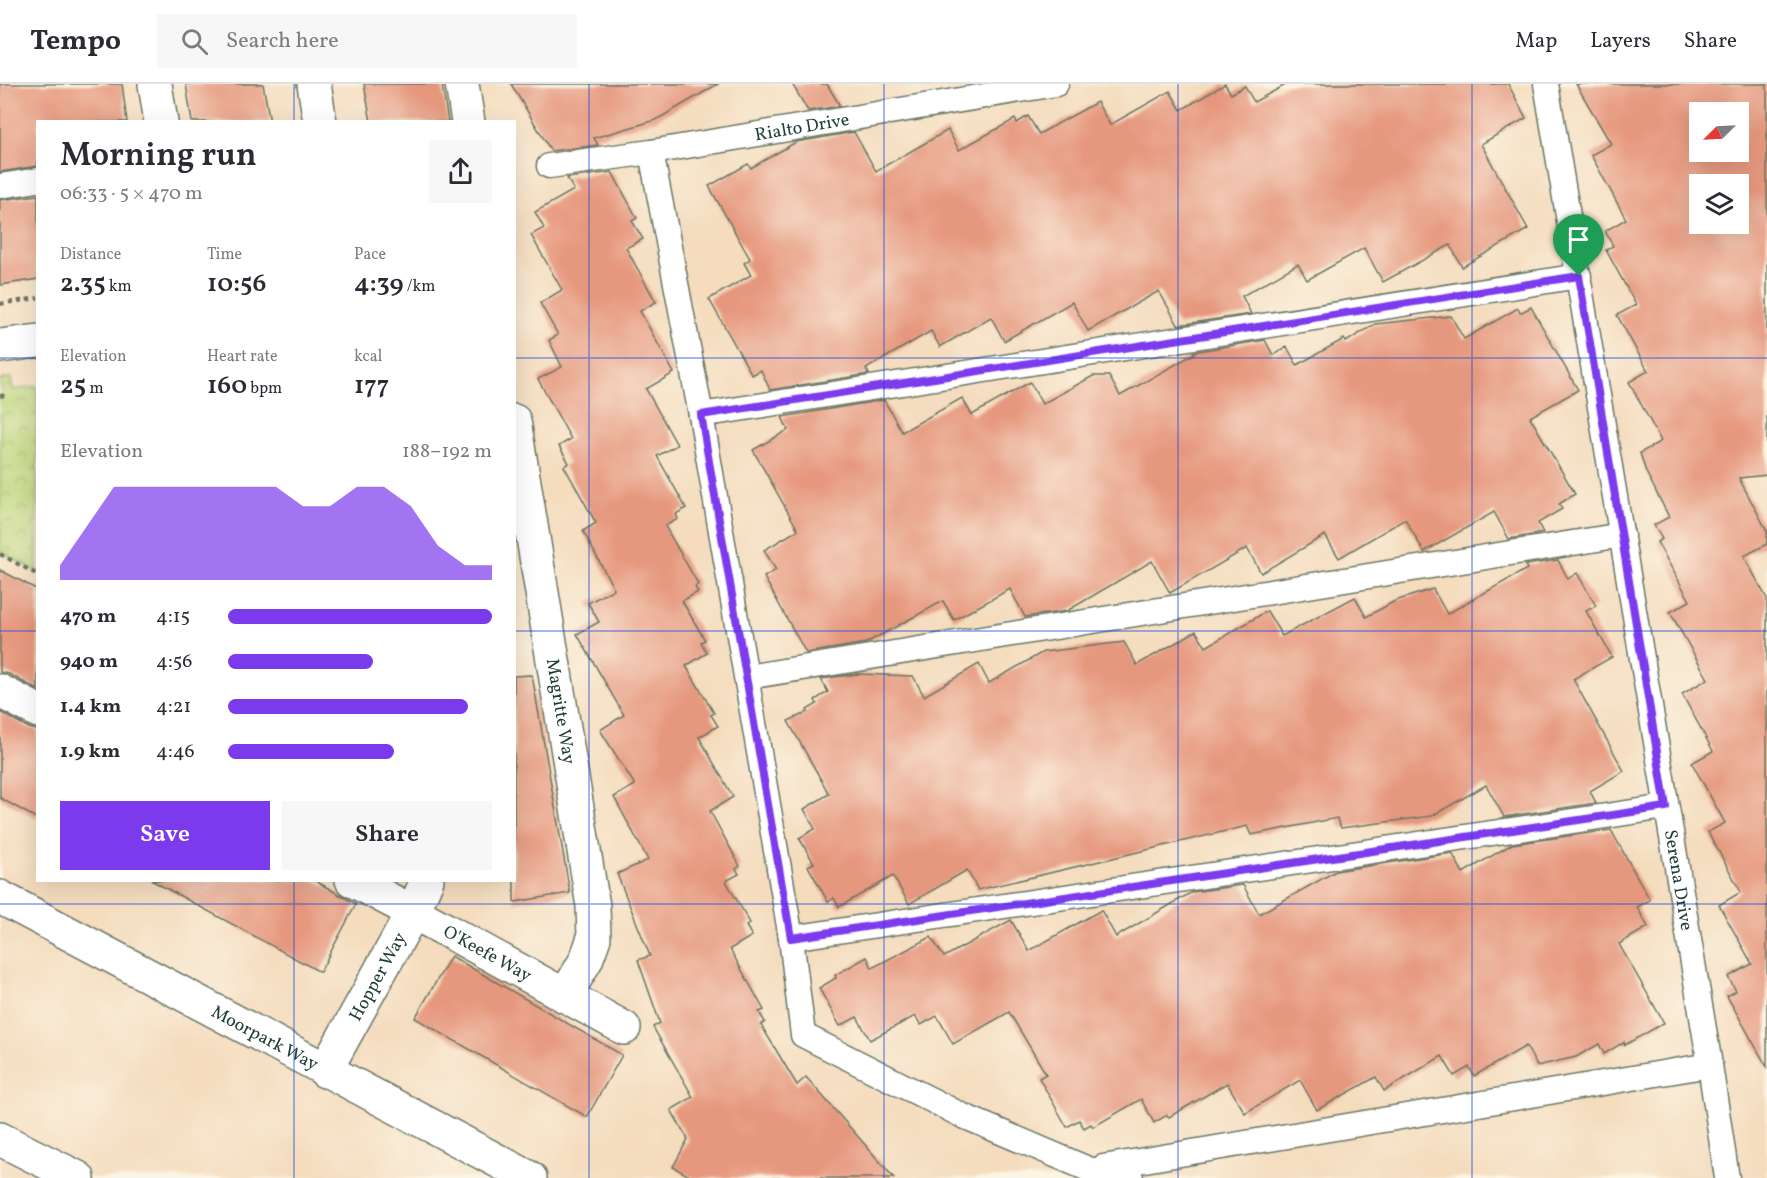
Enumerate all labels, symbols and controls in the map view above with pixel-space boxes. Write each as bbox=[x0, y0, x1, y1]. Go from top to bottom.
search box bbox=[157, 14, 577, 68]
text: Tempo bbox=[30, 22, 121, 61]
icon: search bbox=[178, 25, 211, 58]
text: Search here bbox=[226, 26, 339, 57]
text: Map bbox=[1515, 27, 1557, 56]
text: Layers bbox=[1590, 27, 1651, 56]
text: Share bbox=[1684, 27, 1737, 56]
north arrow bbox=[1689, 102, 1749, 162]
map controls bbox=[1689, 102, 1749, 234]
street label: Rialto Drive bbox=[753, 108, 851, 148]
text: Morning run bbox=[60, 134, 257, 180]
button: share bbox=[429, 140, 492, 203]
button: layers bbox=[1689, 174, 1749, 234]
text: 06:33 · 5 × 470 m bbox=[60, 180, 203, 208]
pin bbox=[1553, 214, 1604, 276]
icon: arrive bbox=[1562, 223, 1595, 256]
text: Distance bbox=[60, 244, 121, 266]
text: Time bbox=[207, 244, 242, 266]
text: Pace bbox=[354, 244, 386, 266]
text: 2.35 bbox=[60, 266, 106, 302]
text: 10:56 bbox=[207, 266, 266, 302]
text: 4:39 bbox=[354, 266, 403, 302]
text: km bbox=[106, 276, 132, 298]
text: /km bbox=[403, 276, 435, 298]
text: Elevation bbox=[60, 346, 127, 368]
text: Heart rate bbox=[207, 346, 278, 368]
text: kcal bbox=[354, 346, 382, 368]
text: 25 bbox=[60, 368, 86, 404]
text: 160 bbox=[207, 368, 247, 404]
text: 177 bbox=[354, 368, 389, 404]
text: m bbox=[86, 378, 104, 400]
text: bpm bbox=[247, 378, 282, 400]
text: Elevation bbox=[60, 438, 143, 466]
text: 188–192 m bbox=[402, 438, 492, 466]
text: 470 m bbox=[60, 603, 116, 631]
text: 4:15 bbox=[156, 603, 190, 631]
text: 940 m bbox=[60, 648, 118, 676]
text: 4:56 bbox=[156, 648, 192, 676]
street label: Magritte Way bbox=[539, 657, 581, 766]
text: 1.4 km bbox=[60, 693, 121, 721]
text: 4:21 bbox=[156, 693, 191, 721]
text: 1.9 km bbox=[60, 738, 120, 766]
text: 4:46 bbox=[156, 738, 195, 766]
button: Save bbox=[60, 801, 270, 870]
button: Share bbox=[282, 801, 492, 870]
street label: Serena Drive bbox=[1657, 828, 1698, 933]
street label: O'Keefe Way bbox=[438, 920, 536, 989]
street label: Hopper Way bbox=[344, 928, 413, 1026]
street label: Moorpark Way bbox=[206, 1000, 322, 1078]

